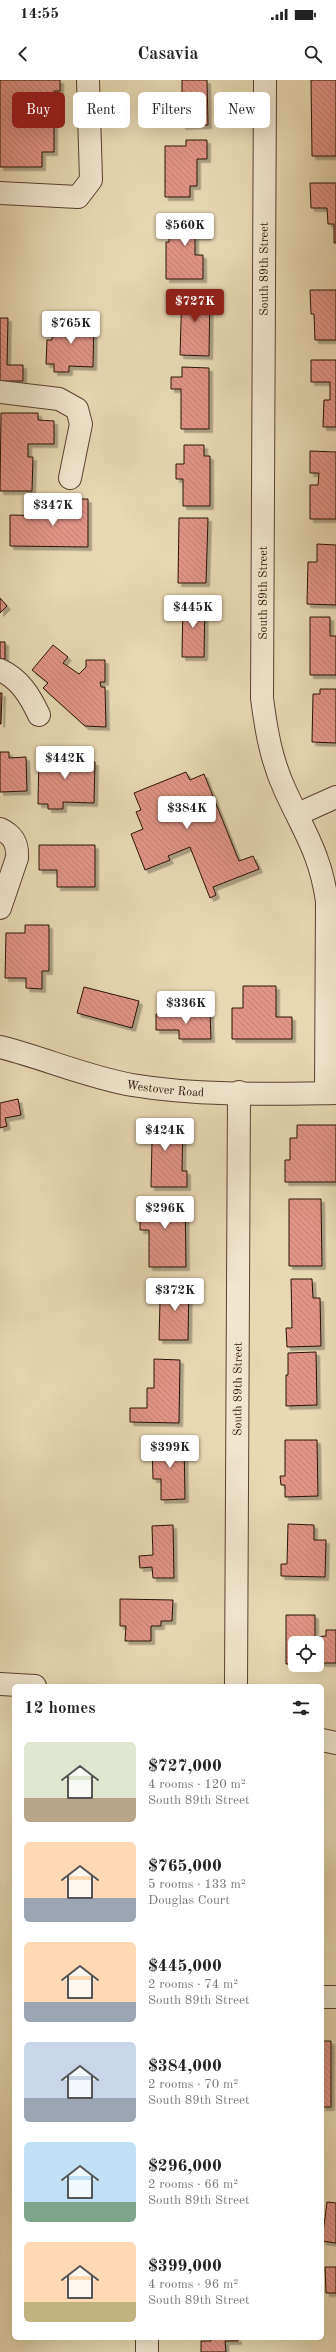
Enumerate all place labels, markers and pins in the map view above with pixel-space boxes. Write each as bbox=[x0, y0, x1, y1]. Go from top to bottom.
pin: $560K bbox=[157, 213, 213, 247]
pin: $727K bbox=[167, 289, 223, 323]
pin: $765K bbox=[43, 311, 99, 345]
pin: $347K bbox=[25, 493, 81, 527]
pin: $445K bbox=[165, 595, 221, 629]
pin: $442K bbox=[37, 746, 93, 780]
pin: $384K bbox=[159, 796, 215, 830]
pin: $336K bbox=[158, 991, 214, 1025]
pin: $424K bbox=[137, 1118, 193, 1152]
pin: $296K bbox=[137, 1196, 193, 1230]
pin: $372K bbox=[147, 1278, 203, 1312]
pin: $399K bbox=[142, 1435, 198, 1469]

